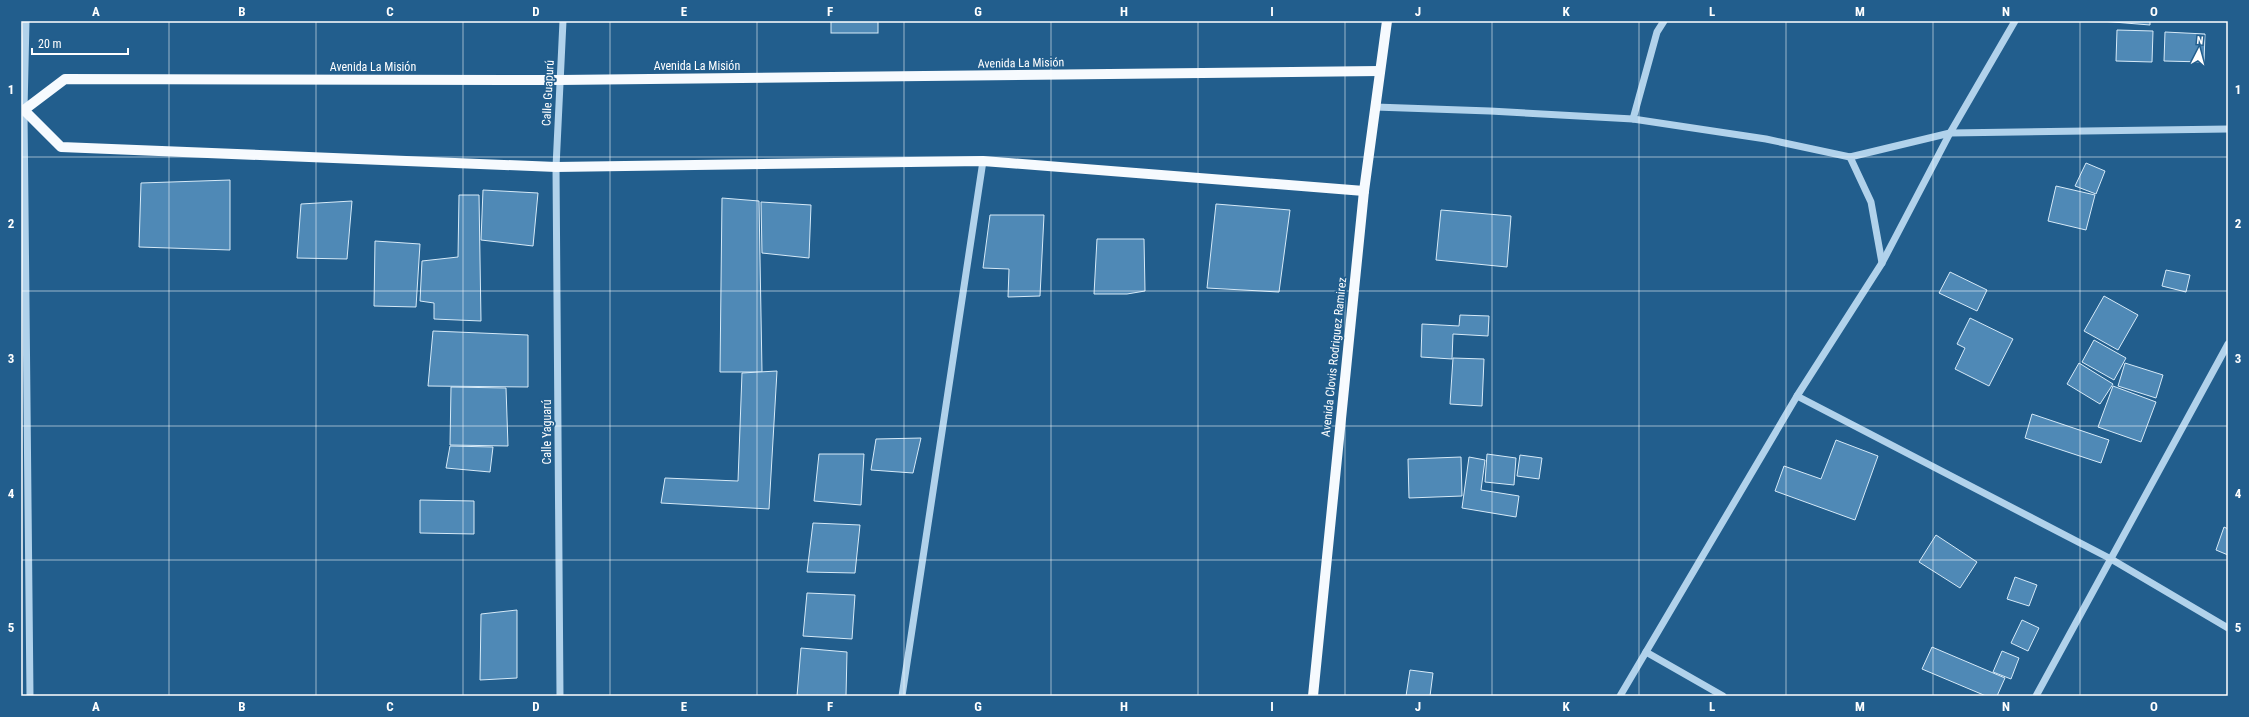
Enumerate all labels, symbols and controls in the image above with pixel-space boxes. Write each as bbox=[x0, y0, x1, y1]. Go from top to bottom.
text: A bbox=[92, 4, 100, 19]
text: B bbox=[238, 4, 246, 19]
text: C bbox=[386, 4, 394, 19]
text: D bbox=[532, 4, 540, 19]
text: E bbox=[681, 4, 688, 19]
text: F bbox=[827, 4, 833, 19]
text: G bbox=[974, 4, 982, 19]
text: H bbox=[1120, 4, 1128, 19]
text: I bbox=[1270, 4, 1274, 19]
text: J bbox=[1415, 4, 1421, 19]
text: K bbox=[1562, 4, 1570, 19]
text: L bbox=[1709, 4, 1715, 19]
text: M bbox=[1855, 4, 1865, 19]
text: N bbox=[2002, 4, 2010, 19]
text: O bbox=[2150, 4, 2158, 19]
scale bar bbox=[32, 30, 128, 56]
north arrow bbox=[2179, 30, 2219, 70]
text: N bbox=[2196, 34, 2204, 47]
text: 20 m bbox=[38, 37, 62, 51]
street label: Avenida La Misión bbox=[978, 55, 1065, 71]
street label: Calle Guapurú bbox=[539, 59, 557, 126]
street label: Avenida La Misión bbox=[654, 59, 740, 73]
street label: Avenida La Misión bbox=[330, 60, 416, 74]
text: 1 bbox=[8, 82, 14, 97]
text: 1 bbox=[2235, 82, 2241, 97]
text: 2 bbox=[8, 216, 15, 231]
text: 2 bbox=[2235, 216, 2242, 231]
street label: Avenida Clovis Rodriguez Ramirez bbox=[1319, 277, 1349, 437]
text: 3 bbox=[8, 351, 14, 366]
text: 3 bbox=[2235, 351, 2241, 366]
street label: Calle Yaguarú bbox=[540, 399, 554, 464]
text: 4 bbox=[8, 486, 15, 501]
text: 4 bbox=[2235, 486, 2242, 501]
text: 5 bbox=[8, 620, 15, 635]
text: 5 bbox=[2235, 620, 2242, 635]
text: A bbox=[92, 699, 100, 714]
text: B bbox=[238, 699, 246, 714]
text: C bbox=[386, 699, 394, 714]
text: D bbox=[532, 699, 540, 714]
text: E bbox=[681, 699, 688, 714]
text: F bbox=[827, 699, 833, 714]
text: G bbox=[974, 699, 982, 714]
text: H bbox=[1120, 699, 1128, 714]
text: I bbox=[1270, 699, 1274, 714]
text: J bbox=[1415, 699, 1421, 714]
text: K bbox=[1562, 699, 1570, 714]
text: L bbox=[1709, 699, 1715, 714]
text: M bbox=[1855, 699, 1865, 714]
text: N bbox=[2002, 699, 2010, 714]
text: O bbox=[2150, 699, 2158, 714]

